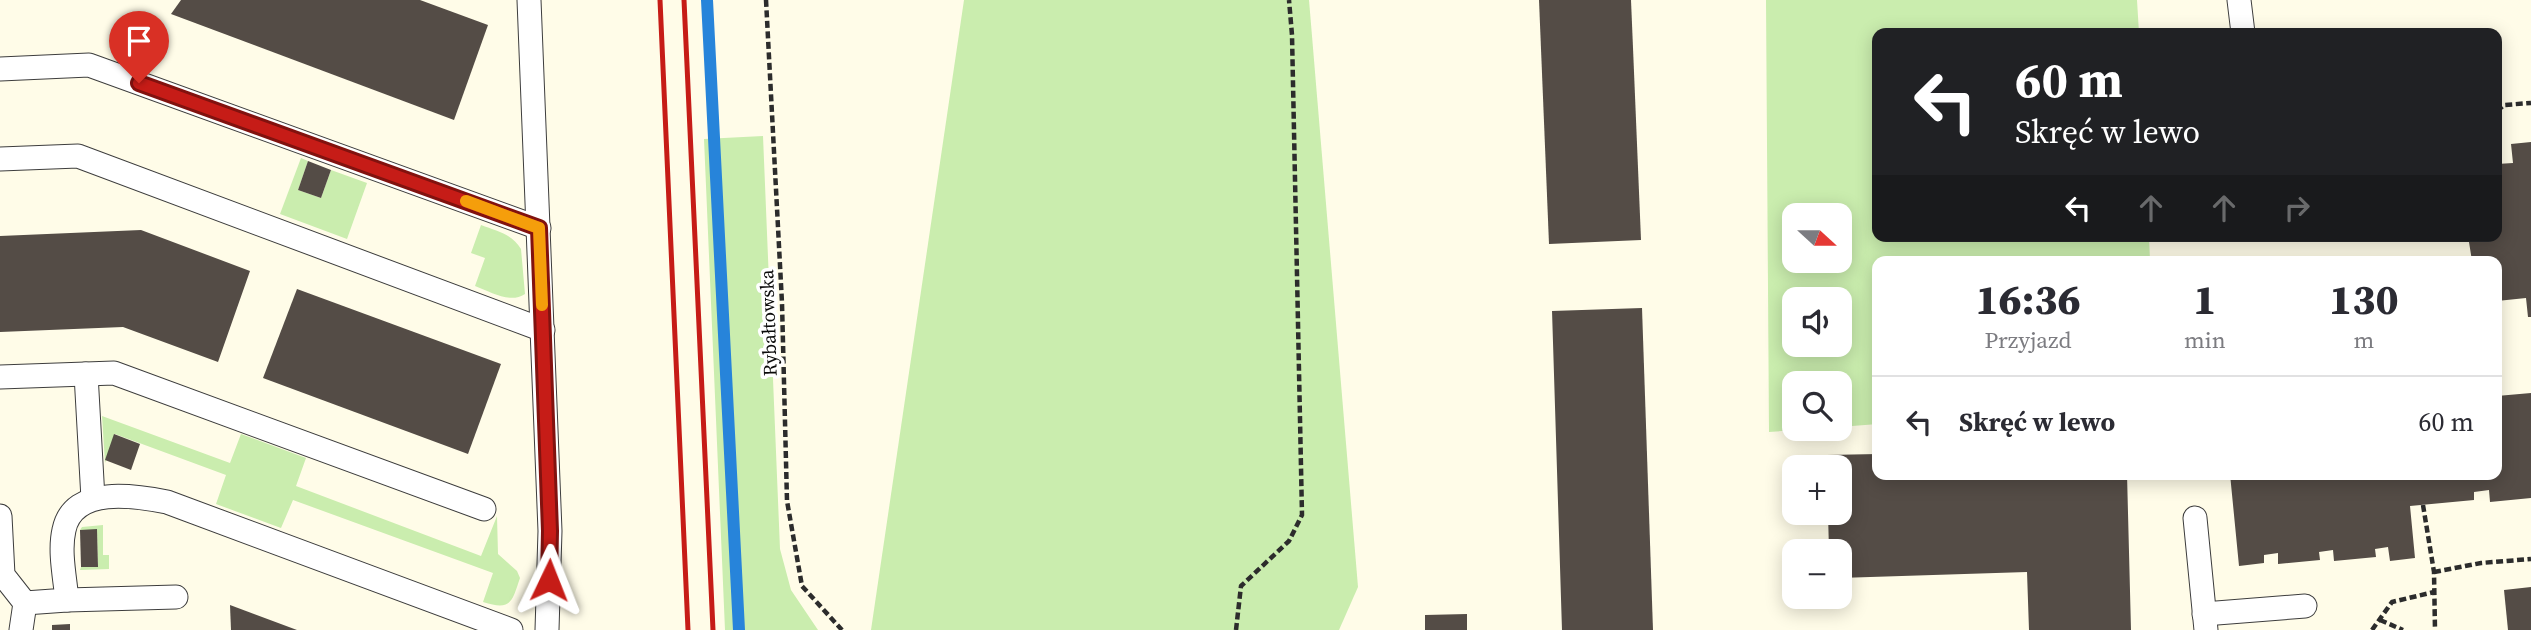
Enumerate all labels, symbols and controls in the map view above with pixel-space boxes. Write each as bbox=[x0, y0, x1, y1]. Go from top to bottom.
pin bbox=[109, 11, 169, 83]
icon: arrive bbox=[120, 22, 158, 60]
text: 60 m bbox=[2015, 46, 2123, 113]
icon: left bbox=[1900, 56, 1991, 147]
text: Skręć w lewo bbox=[2015, 110, 2200, 154]
icon: left bbox=[2059, 189, 2097, 227]
icon: ahead bbox=[2132, 189, 2170, 227]
icon: ahead bbox=[2205, 189, 2243, 227]
icon: right bbox=[2278, 189, 2316, 227]
north arrow bbox=[1782, 203, 1852, 273]
map controls bbox=[1782, 203, 1852, 609]
street label: Rybałtowska bbox=[753, 269, 783, 377]
text: 16:36 bbox=[1975, 270, 2081, 328]
text: 1 bbox=[2193, 270, 2216, 328]
text: 130 bbox=[2329, 270, 2399, 328]
button: sound bbox=[1782, 287, 1852, 357]
text: Przyjazd bbox=[1985, 324, 2072, 356]
text: min bbox=[2184, 324, 2226, 356]
text: m bbox=[2353, 324, 2374, 356]
button: search bbox=[1782, 371, 1852, 441]
icon: left bbox=[1900, 403, 1938, 441]
text: Skręć w lewo bbox=[1959, 404, 2115, 440]
text: 60 m bbox=[2419, 404, 2474, 440]
button: + bbox=[1782, 455, 1852, 525]
button: − bbox=[1782, 539, 1852, 609]
position arrow bbox=[512, 543, 586, 617]

